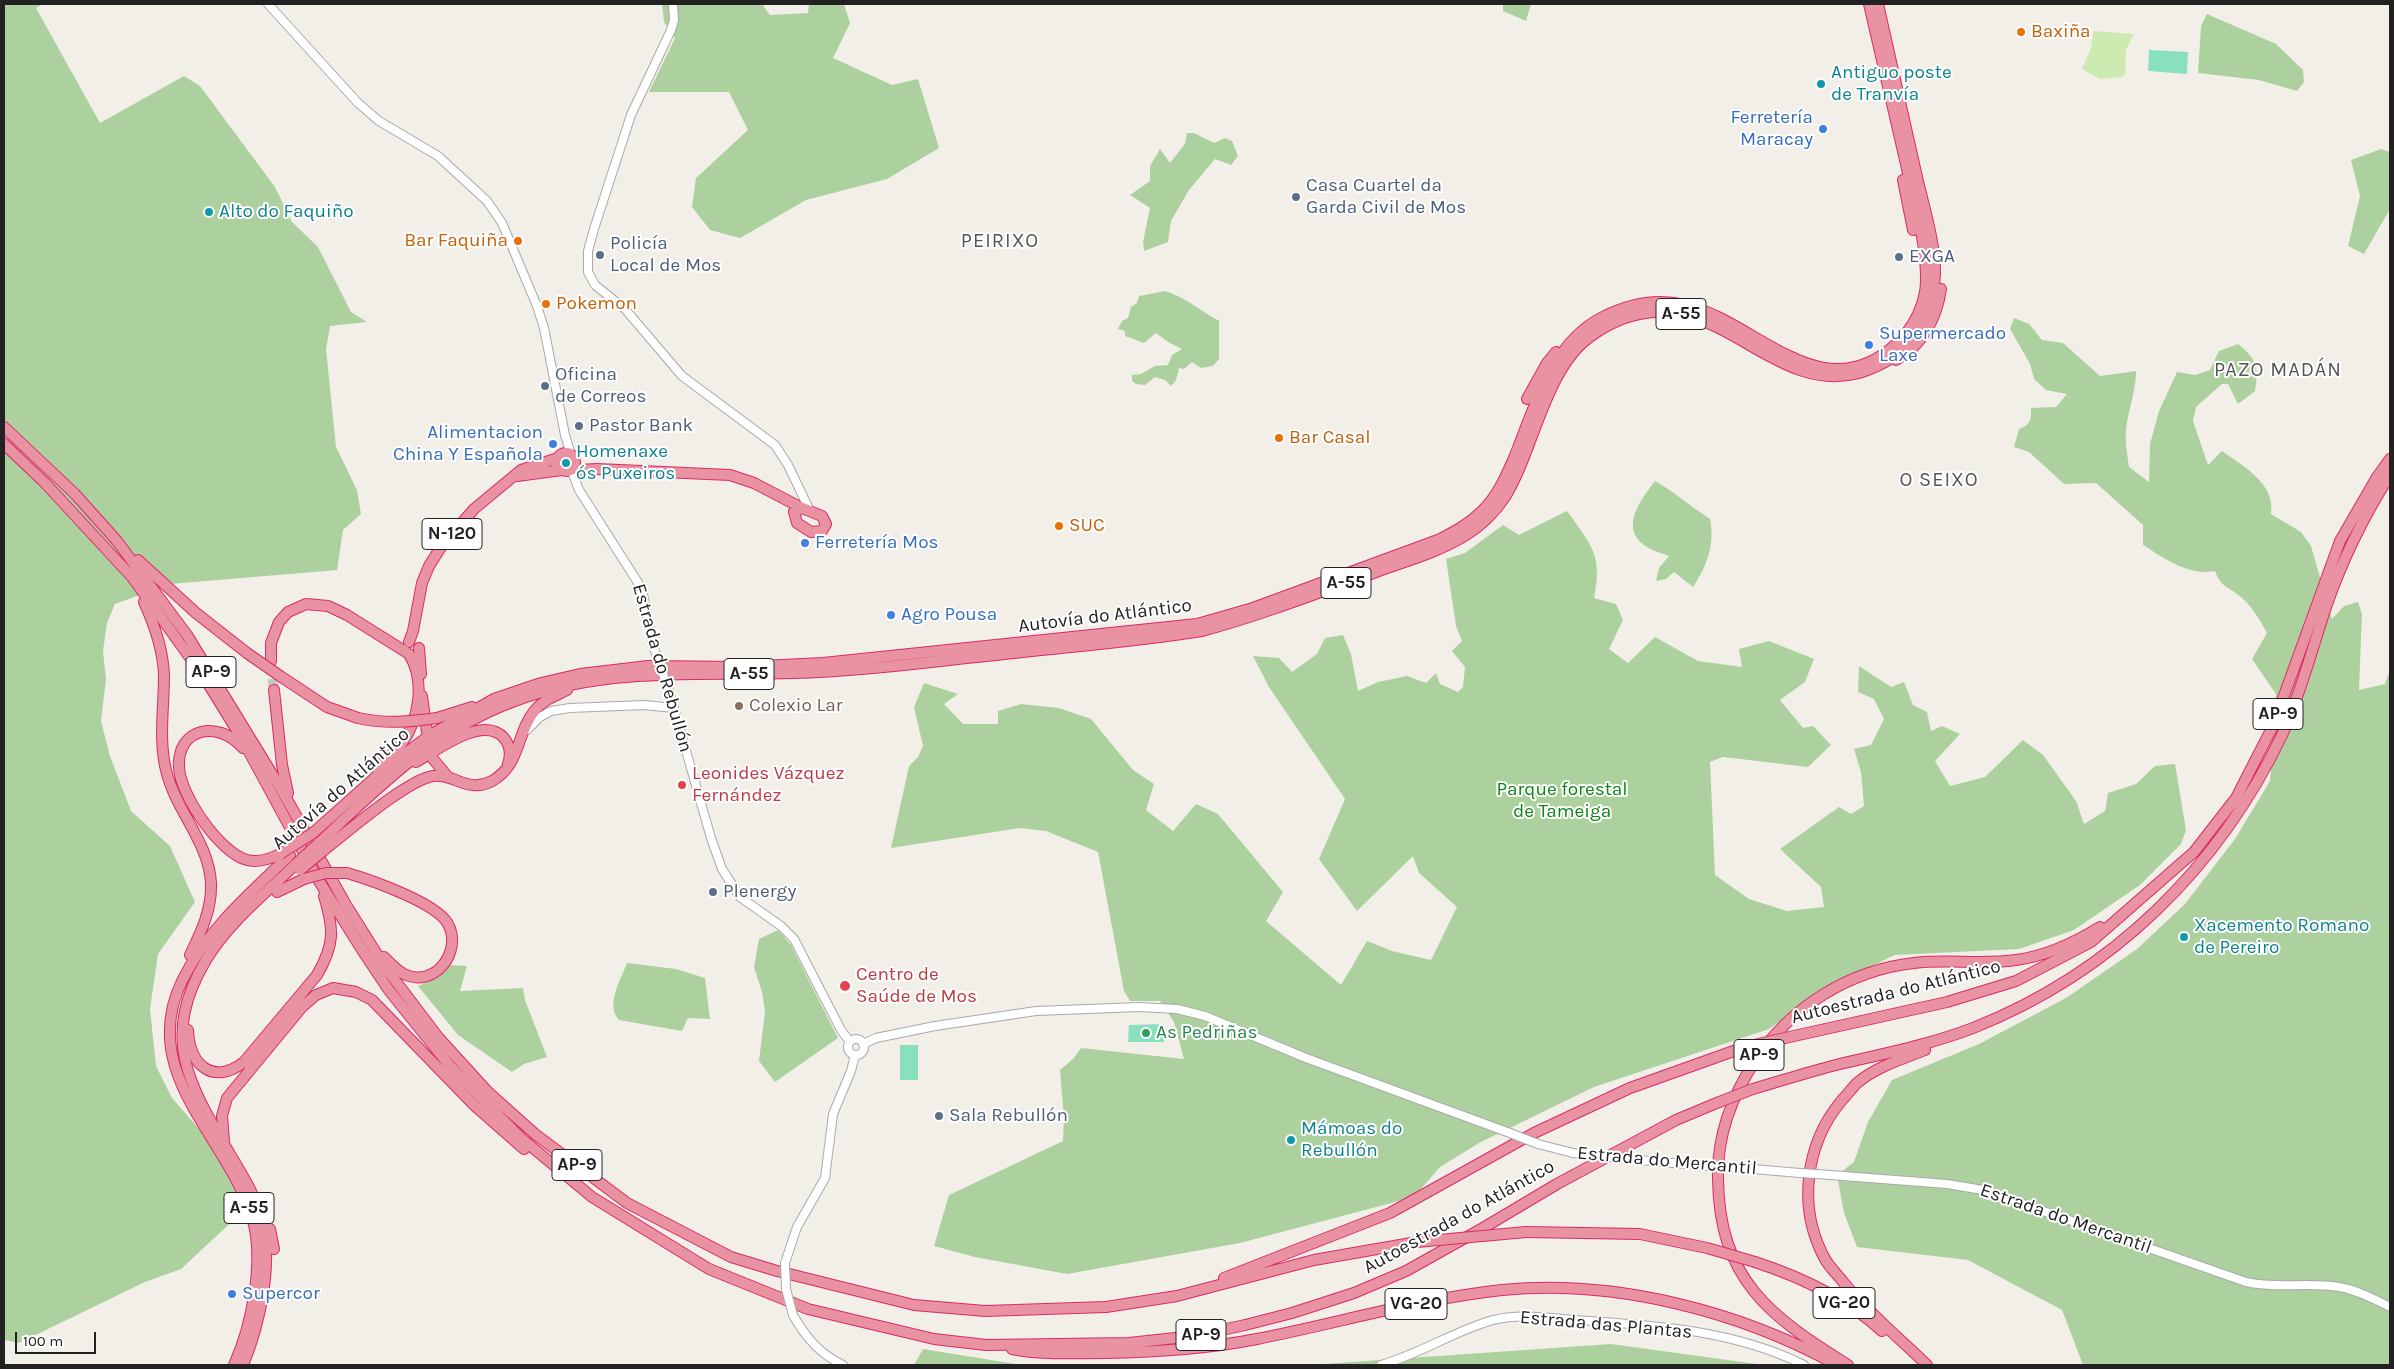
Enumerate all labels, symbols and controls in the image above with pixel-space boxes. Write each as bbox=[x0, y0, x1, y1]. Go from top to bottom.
place label: Baxiña bbox=[2031, 21, 2091, 43]
marker: Baxiña bbox=[2015, 26, 2027, 38]
place label: Antiguo poste de Tranvía bbox=[1831, 62, 1952, 106]
marker: Antiguo poste de Tranvía bbox=[1815, 78, 1827, 90]
place label: Ferretería Maracay bbox=[1730, 107, 1813, 151]
marker: Ferretería Maracay bbox=[1817, 123, 1829, 135]
place label: Casa Cuartel da Garda Civil de Mos bbox=[1306, 175, 1466, 219]
marker: Casa Cuartel da Garda Civil de Mos bbox=[1290, 191, 1302, 203]
place label: Alto do Faquiño bbox=[219, 201, 354, 223]
marker: Alto do Faquiño bbox=[203, 206, 215, 218]
district label: PEIRIXO bbox=[960, 229, 1040, 253]
place label: Bar Faquiña bbox=[404, 230, 508, 252]
place label: Policía Local de Mos bbox=[610, 233, 721, 277]
marker: Bar Faquiña bbox=[512, 235, 524, 247]
place label: EXGA bbox=[1909, 246, 1955, 268]
marker: Policía Local de Mos bbox=[594, 249, 606, 261]
marker: EXGA bbox=[1893, 251, 1905, 263]
place label: Pokemon bbox=[556, 293, 637, 315]
marker: Pokemon bbox=[540, 298, 552, 310]
road number: A-55 bbox=[1656, 298, 1706, 329]
place label: Supermercado Laxe bbox=[1879, 323, 2006, 367]
marker: Supermercado Laxe bbox=[1863, 339, 1875, 351]
district label: PAZO MADÁN bbox=[2213, 358, 2343, 382]
place label: Oficina de Correos bbox=[555, 364, 646, 408]
marker: Oficina de Correos bbox=[539, 380, 551, 392]
place label: Pastor Bank bbox=[589, 415, 693, 437]
marker: Pastor Bank bbox=[573, 420, 585, 432]
place label: Alimentacion China Y Española bbox=[393, 422, 543, 466]
place label: Bar Casal bbox=[1289, 427, 1371, 449]
marker: Bar Casal bbox=[1273, 432, 1285, 444]
marker: Alimentacion China Y Española bbox=[547, 438, 559, 450]
place label: Homenaxe ós Puxeiros bbox=[576, 441, 675, 485]
marker: Homenaxe ós Puxeiros bbox=[560, 457, 572, 469]
district label: O SEIXO bbox=[1899, 468, 1979, 492]
place label: SUC bbox=[1069, 515, 1105, 537]
road number: N-120 bbox=[422, 518, 482, 550]
marker: SUC bbox=[1053, 520, 1065, 532]
place label: Ferretería Mos bbox=[815, 532, 939, 554]
marker: Ferretería Mos bbox=[799, 537, 811, 549]
road number: A-55 bbox=[1321, 568, 1371, 598]
street label: Estrada do Rebullón bbox=[627, 581, 697, 755]
street label: Autovía do Atlántico bbox=[1017, 594, 1193, 638]
place label: Agro Pousa bbox=[901, 604, 997, 626]
marker: Agro Pousa bbox=[885, 609, 897, 621]
road number: AP-9 bbox=[186, 656, 236, 688]
road number: A-55 bbox=[724, 659, 774, 690]
place label: Colexio Lar bbox=[749, 695, 843, 717]
road number: AP-9 bbox=[2253, 699, 2303, 730]
marker: Colexio Lar bbox=[733, 700, 745, 712]
street label: Autovía do Atlántico bbox=[268, 723, 414, 855]
place label: Leonides Vázquez Fernández bbox=[692, 763, 845, 807]
marker: Leonides Vázquez Fernández bbox=[676, 779, 688, 791]
park label: Parque forestal de Tameiga bbox=[1496, 779, 1628, 823]
place label: Plenergy bbox=[723, 881, 796, 903]
marker: Plenergy bbox=[707, 886, 719, 898]
place label: Xacemento Romano de Pereiro bbox=[2194, 915, 2369, 959]
marker: Xacemento Romano de Pereiro bbox=[2178, 931, 2190, 943]
street label: Autoestrada do Atlántico bbox=[1789, 955, 2003, 1029]
place label: Centro de Saúde de Mos bbox=[856, 964, 977, 1008]
marker: Centro de Saúde de Mos bbox=[838, 979, 852, 993]
place label: As Pedriñas bbox=[1156, 1022, 1257, 1044]
marker: As Pedriñas bbox=[1140, 1027, 1152, 1039]
road number: AP-9 bbox=[1734, 1040, 1784, 1070]
place label: Sala Rebullón bbox=[949, 1105, 1068, 1127]
marker: Sala Rebullón bbox=[933, 1110, 945, 1122]
place label: Mámoas do Rebullón bbox=[1301, 1118, 1402, 1162]
marker: Mámoas do Rebullón bbox=[1285, 1134, 1297, 1146]
street label: Estrada do Mercantil bbox=[1576, 1142, 1758, 1180]
road number: AP-9 bbox=[552, 1150, 602, 1180]
street label: Autoestrada do Atlántico bbox=[1360, 1155, 1558, 1279]
street label: Estrada do Mercantil bbox=[1977, 1179, 2155, 1259]
road number: A-55 bbox=[224, 1192, 274, 1224]
place label: Supercor bbox=[242, 1283, 320, 1305]
marker: Supercor bbox=[226, 1288, 238, 1300]
road number: VG-20 bbox=[1385, 1288, 1447, 1320]
road number: VG-20 bbox=[1813, 1288, 1875, 1319]
street label: Estrada das Plantas bbox=[1519, 1306, 1693, 1344]
road number: AP-9 bbox=[1176, 1320, 1226, 1350]
scale bar bbox=[18, 1322, 99, 1354]
text: 100 m bbox=[23, 1332, 63, 1350]

